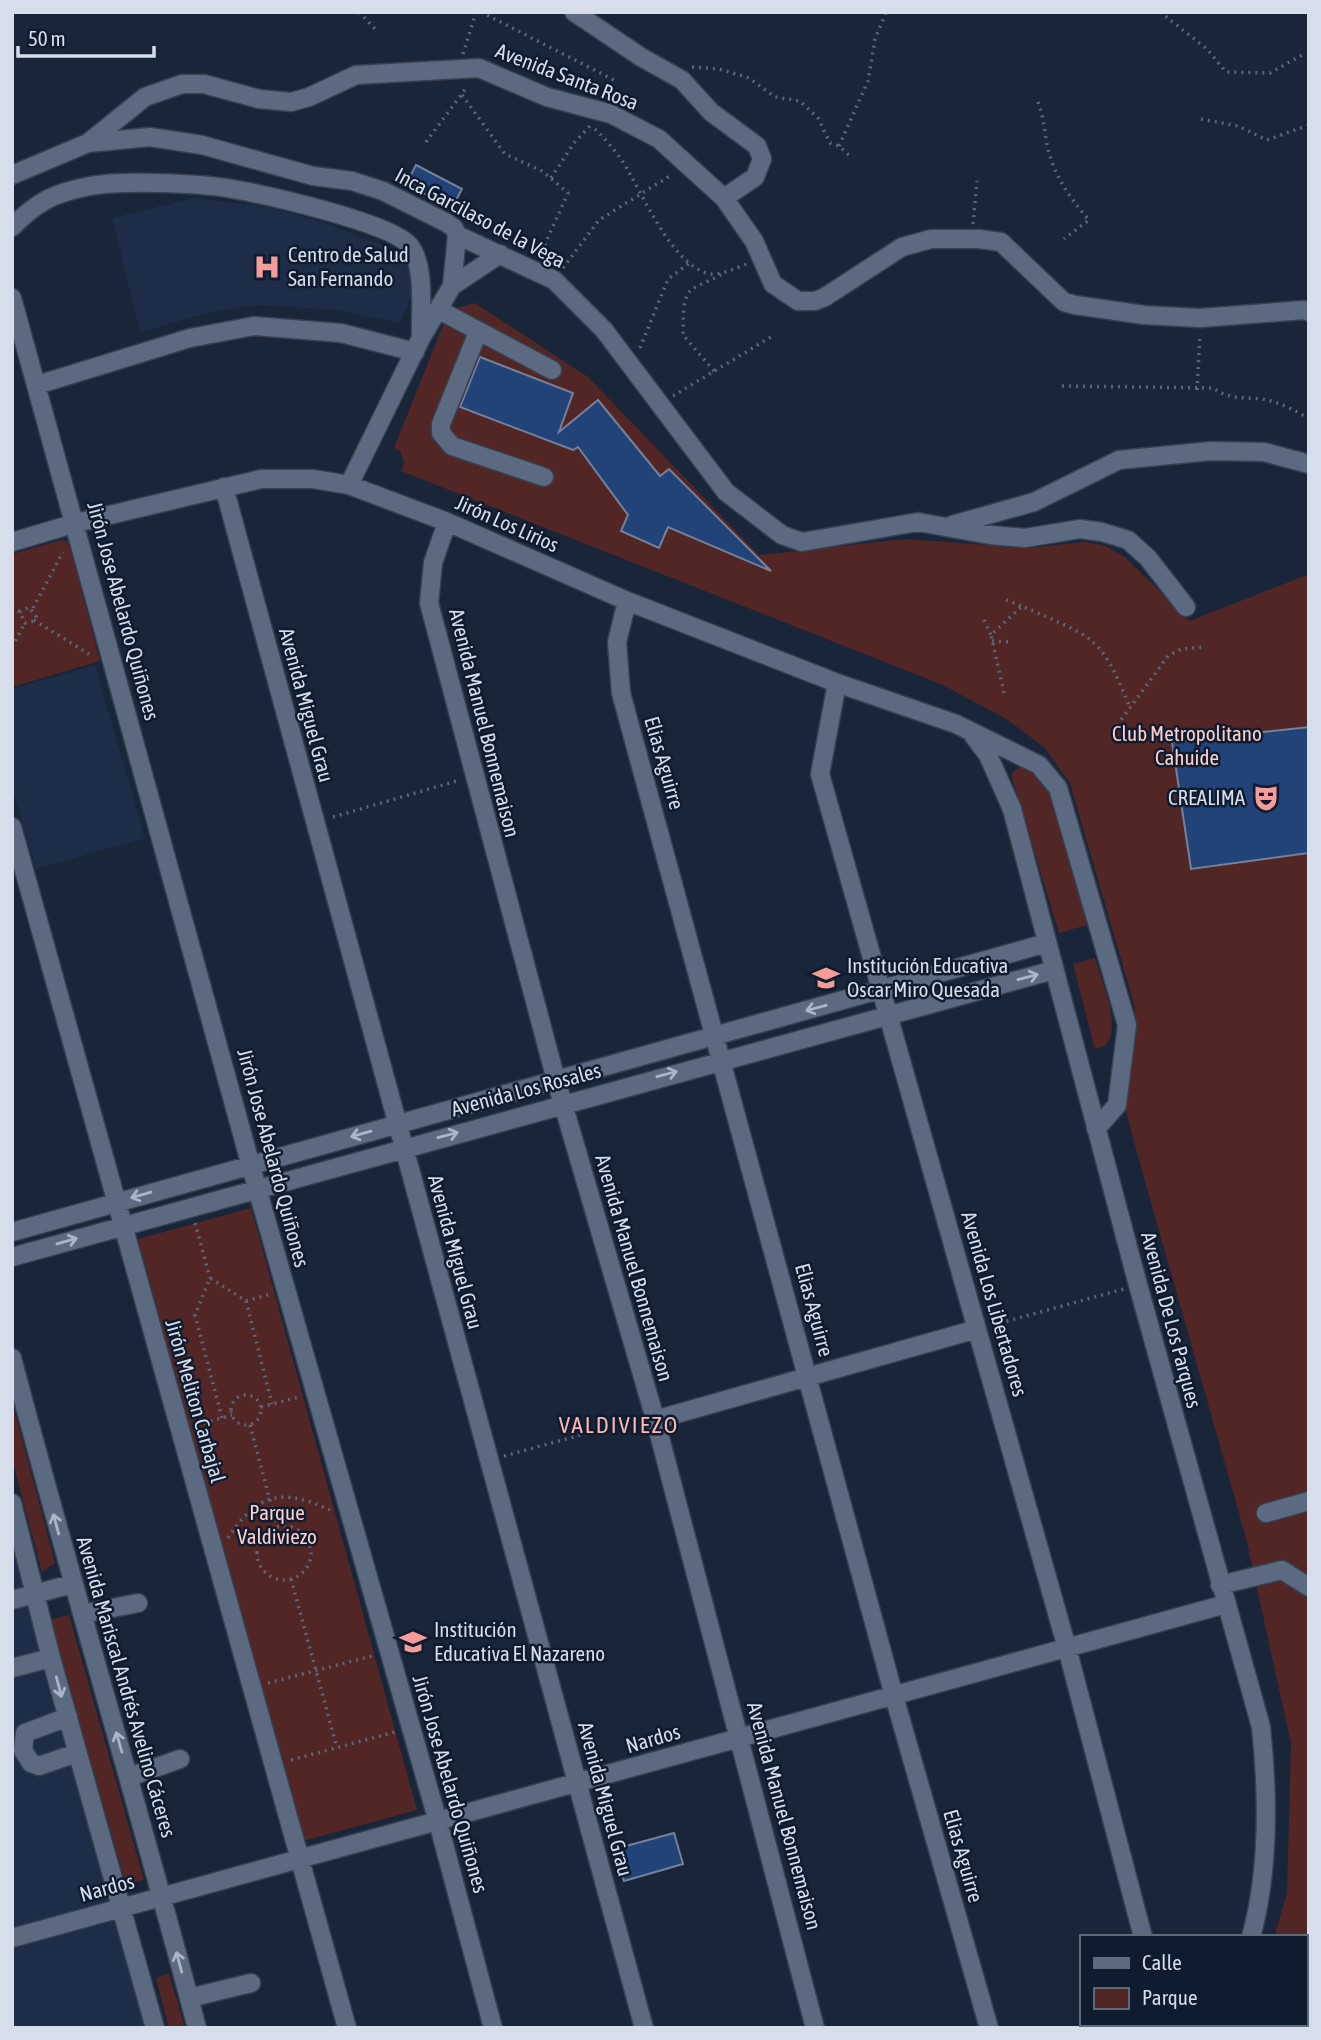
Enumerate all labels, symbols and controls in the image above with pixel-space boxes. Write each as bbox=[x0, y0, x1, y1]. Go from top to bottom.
scale bar bbox=[18, 14, 154, 58]
text: 50 m bbox=[28, 26, 66, 50]
street label: Avenida Santa Rosa bbox=[493, 38, 642, 114]
street label: Inca Garcilaso de la Vega bbox=[391, 162, 570, 272]
place label: Centro de Salud San Fernando bbox=[288, 242, 409, 290]
hospital icon: Centro de Salud San Fernando bbox=[252, 252, 282, 282]
street label: Jirón Los Lirios bbox=[452, 490, 563, 556]
street label: Jirón Jose Abelardo Quiñones bbox=[83, 499, 165, 723]
street label: Avenida Manuel Bonnemaison bbox=[445, 606, 525, 840]
street label: Avenida Miguel Grau bbox=[275, 625, 339, 785]
street label: Elias Aguirre bbox=[640, 713, 690, 812]
park label: Club Metropolitano Cahuide bbox=[1112, 721, 1262, 769]
theatre icon: CREALIMA bbox=[1251, 783, 1281, 813]
place label: CREALIMA bbox=[1168, 785, 1246, 809]
place label: Institución Educativa Oscar Miro Quesada bbox=[847, 953, 1008, 1001]
school or university icon: Institución Educativa Oscar Miro Quesada bbox=[811, 963, 841, 993]
one-way arrow bbox=[1017, 970, 1039, 983]
one-way arrow bbox=[805, 1002, 828, 1015]
street label: Jirón Jose Abelardo Quiñones bbox=[233, 1046, 315, 1270]
street label: Avenida Los Rosales bbox=[448, 1058, 603, 1121]
one-way arrow bbox=[656, 1067, 678, 1080]
one-way arrow bbox=[436, 1128, 458, 1141]
one-way arrow bbox=[350, 1129, 372, 1142]
street label: Avenida Manuel Bonnemaison bbox=[591, 1151, 679, 1384]
street label: Avenida Miguel Grau bbox=[424, 1172, 488, 1332]
one-way arrow bbox=[131, 1190, 153, 1203]
street label: Avenida Los Libertadores bbox=[957, 1208, 1033, 1399]
street label: Avenida De Los Parques bbox=[1137, 1229, 1207, 1410]
one-way arrow bbox=[56, 1233, 78, 1246]
street label: Elias Aguirre bbox=[791, 1260, 839, 1359]
street label: Jirón Meliton Carbajal bbox=[161, 1316, 231, 1486]
district label: VALDIVIEZO bbox=[559, 1412, 679, 1438]
park label: Parque Valdiviezo bbox=[237, 1500, 317, 1548]
one-way arrow bbox=[49, 1513, 62, 1536]
street label: Avenida Mariscal Andrés Avelino Cáceres bbox=[72, 1534, 181, 1840]
place label: Institución Educativa El Nazareno bbox=[434, 1617, 605, 1665]
school or university icon: Institución Educativa El Nazareno bbox=[398, 1627, 428, 1657]
street label: Jirón Jose Abelardo Quiñones bbox=[408, 1672, 494, 1895]
one-way arrow bbox=[54, 1676, 67, 1698]
street label: Avenida Manuel Bonnemaison bbox=[743, 1699, 827, 1932]
street label: Avenida Miguel Grau bbox=[574, 1719, 638, 1879]
street label: Nardos bbox=[623, 1719, 683, 1757]
one-way arrow bbox=[112, 1732, 125, 1754]
street label: Elias Aguirre bbox=[939, 1806, 989, 1905]
street label: Nardos bbox=[77, 1868, 137, 1906]
legend bbox=[1080, 1935, 1307, 2026]
text: Calle bbox=[1142, 1950, 1182, 1974]
one-way arrow bbox=[172, 1951, 185, 1974]
text: Parque bbox=[1142, 1985, 1197, 2009]

